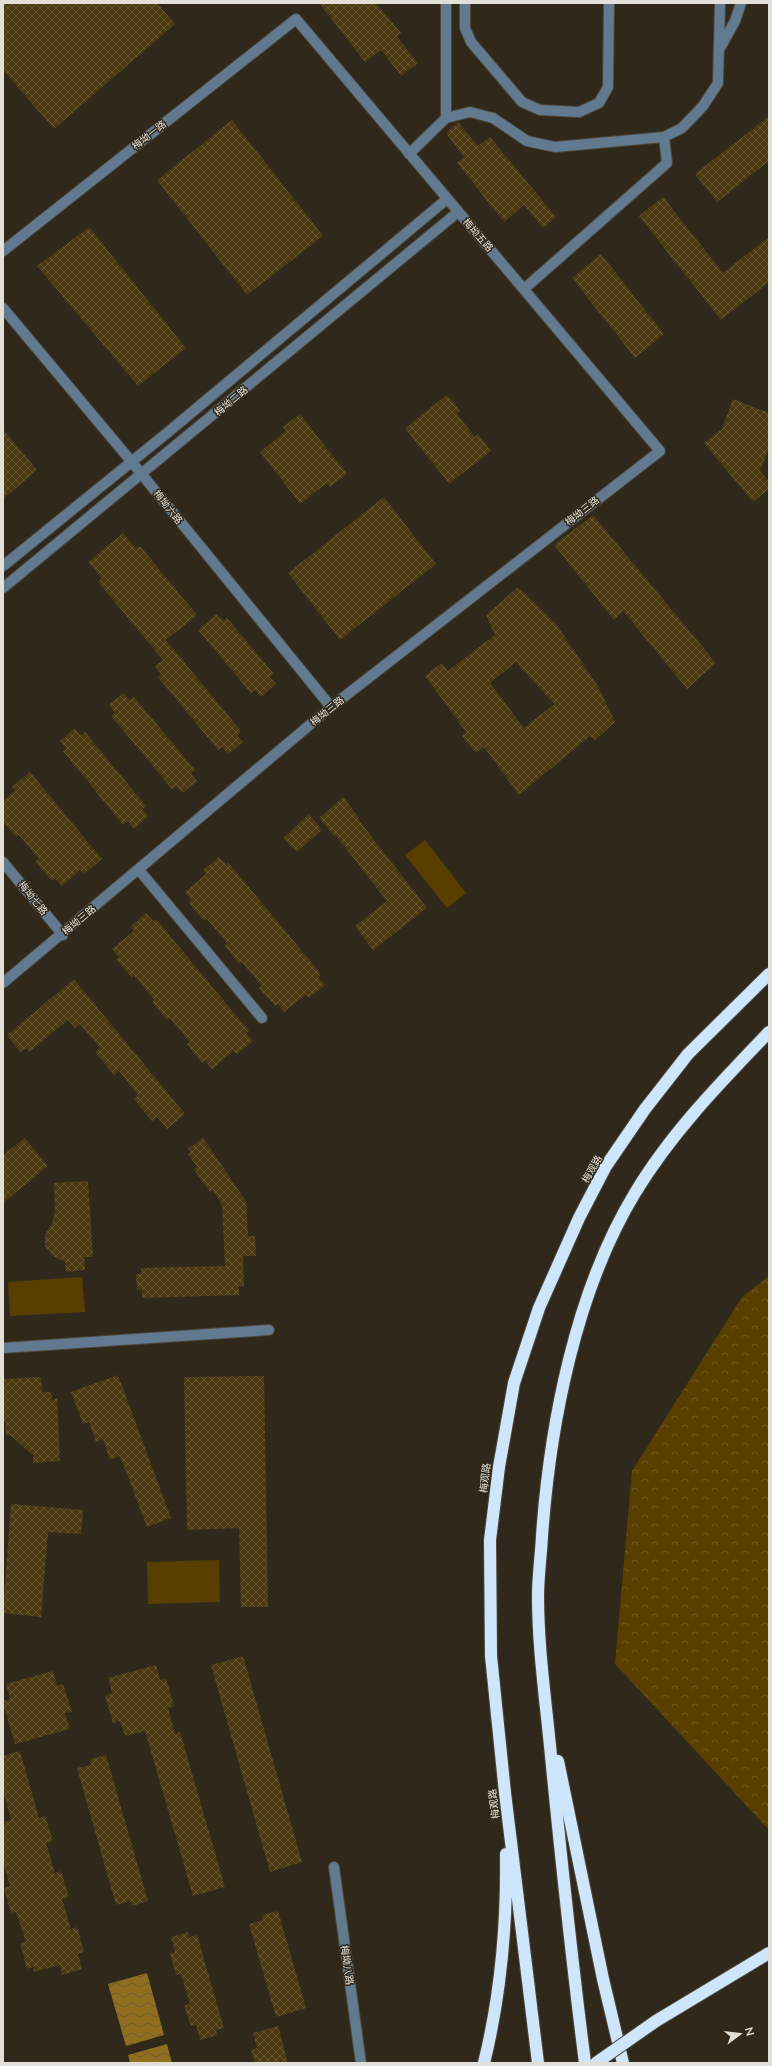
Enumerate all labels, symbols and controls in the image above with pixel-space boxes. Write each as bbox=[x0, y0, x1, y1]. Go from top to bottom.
street label: 梅坳一路 bbox=[129, 118, 169, 152]
street label: 梅坳五路 bbox=[460, 216, 496, 254]
street label: 梅坳二路 bbox=[212, 383, 250, 419]
street label: 梅坳六路 bbox=[151, 487, 185, 527]
street label: 梅坳三路 bbox=[562, 494, 602, 528]
street label: 梅坳三路 bbox=[307, 693, 347, 729]
street label: 梅坳七路 bbox=[15, 878, 51, 918]
street label: 梅坳三路 bbox=[60, 902, 98, 938]
street label: 梅观路 bbox=[579, 1153, 605, 1185]
street label: 梅观路 bbox=[477, 1462, 493, 1494]
street label: 梅观路 bbox=[486, 1788, 502, 1820]
street label: 梅坳八路 bbox=[338, 1944, 356, 1986]
north arrow bbox=[720, 2014, 760, 2054]
text: N bbox=[742, 2026, 757, 2037]

